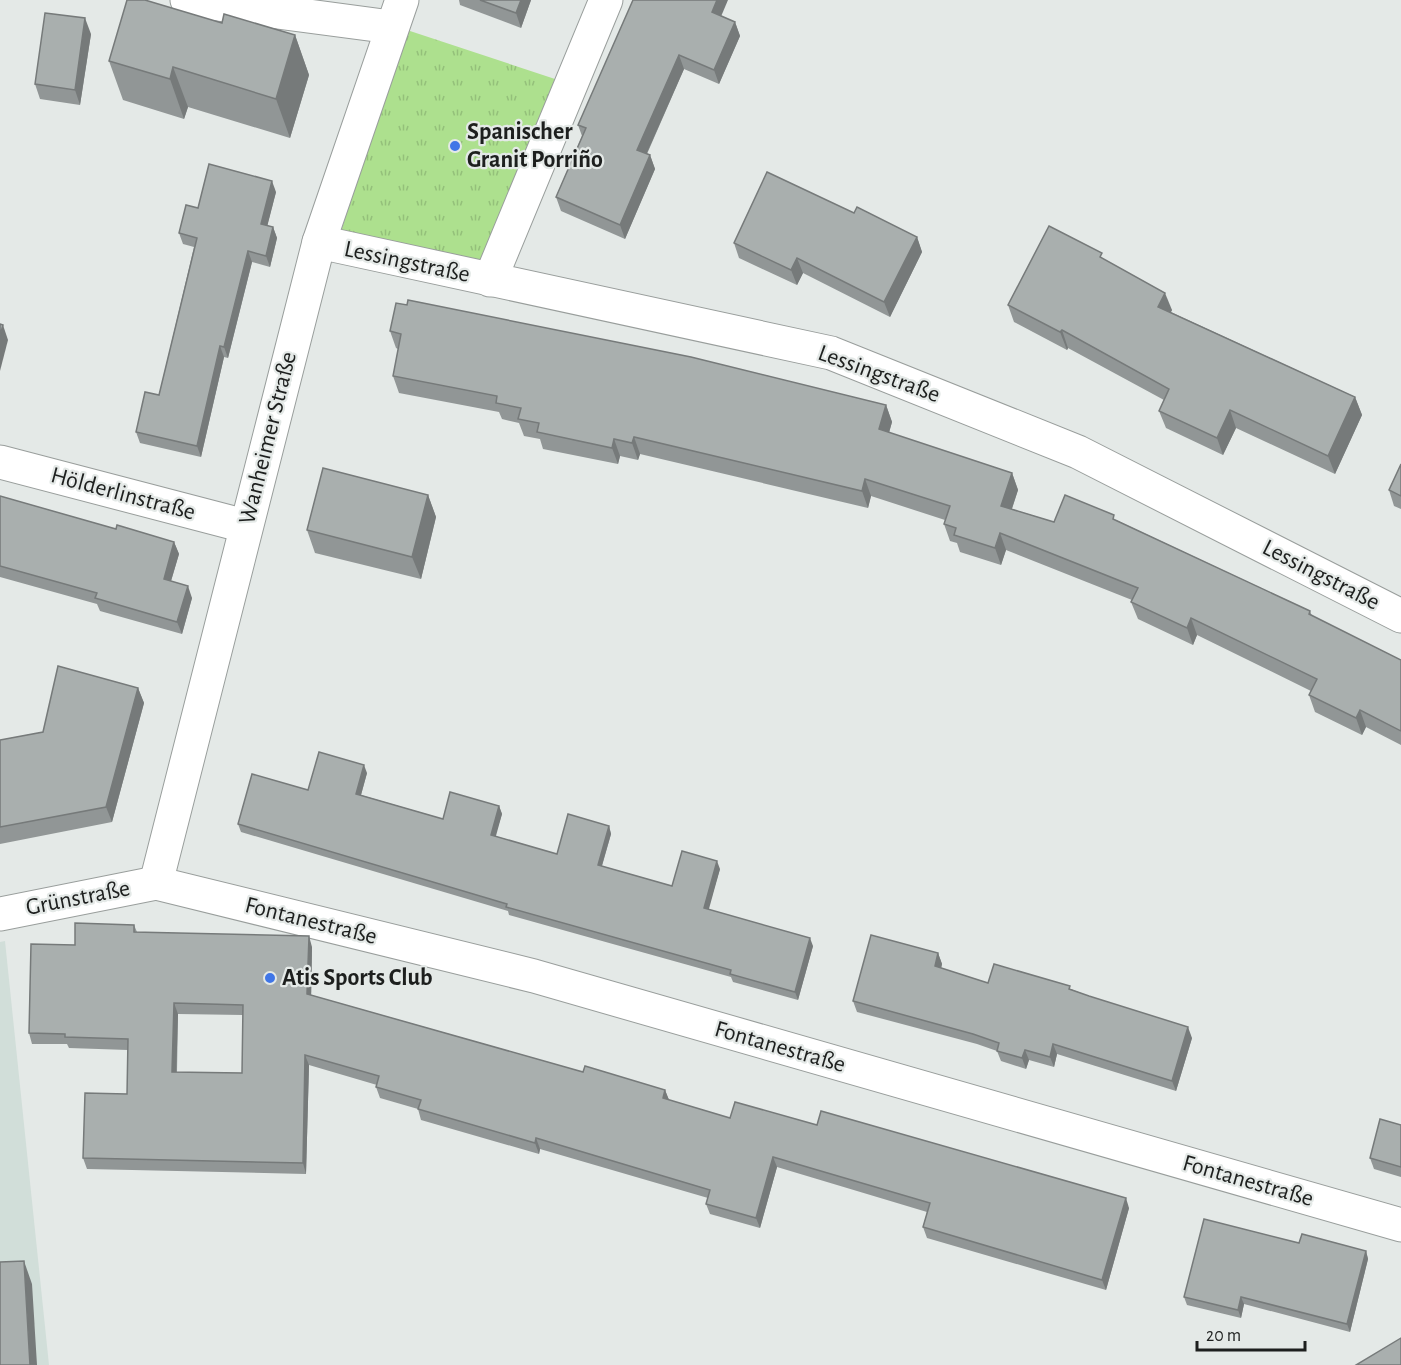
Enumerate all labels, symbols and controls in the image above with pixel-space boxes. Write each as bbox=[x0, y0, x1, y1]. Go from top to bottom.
place label: Spanischer Granit Porriño bbox=[467, 120, 603, 172]
marker: Spanischer Granit Porriño bbox=[448, 139, 462, 153]
street label: Lessingstraße bbox=[342, 237, 472, 287]
street label: Lessingstraße bbox=[815, 341, 943, 407]
street label: Wanheimer Straße bbox=[235, 349, 301, 527]
street label: Hölderlinstraße bbox=[48, 463, 198, 525]
street label: Lessingstraße bbox=[1259, 535, 1383, 615]
street label: Grünstraße bbox=[24, 876, 132, 920]
street label: Fontanestraße bbox=[243, 893, 379, 949]
place label: Atis Sports Club bbox=[282, 966, 433, 990]
marker: Atis Sports Club bbox=[263, 971, 277, 985]
street label: Fontanestraße bbox=[712, 1017, 848, 1077]
street label: Fontanestraße bbox=[1180, 1151, 1316, 1211]
scale bar bbox=[1197, 1314, 1305, 1352]
text: 20 m bbox=[1206, 1327, 1241, 1345]

